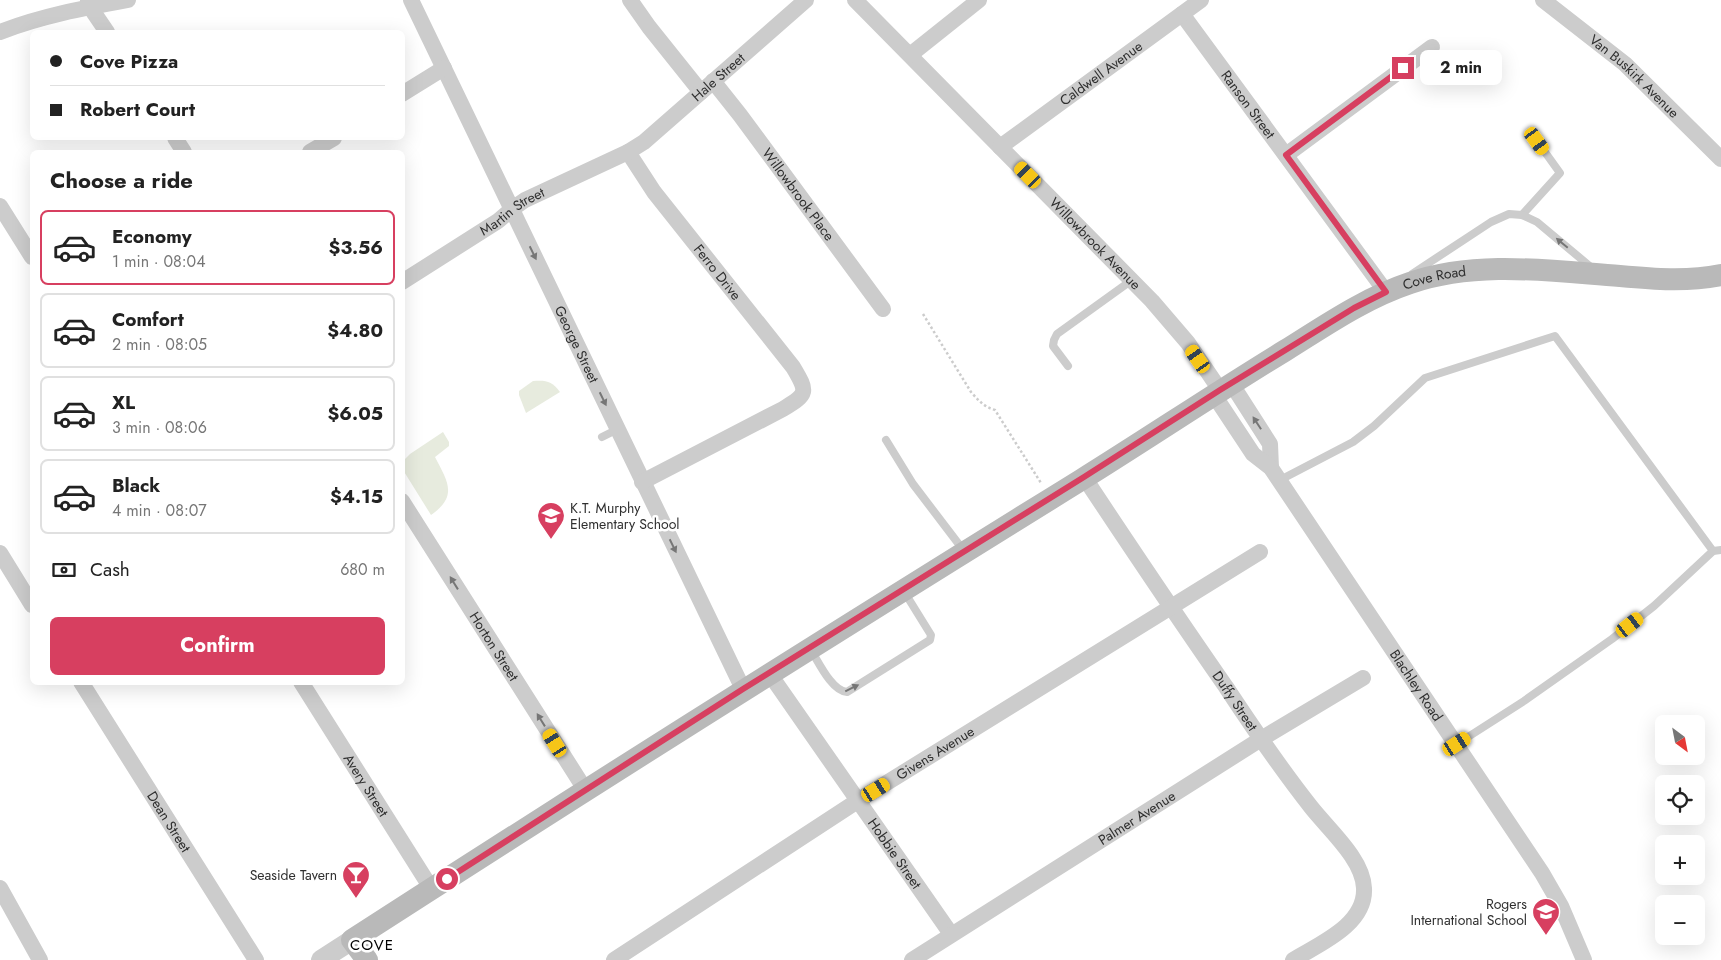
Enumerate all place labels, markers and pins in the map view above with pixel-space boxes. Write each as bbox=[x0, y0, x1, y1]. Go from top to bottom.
place label: K.T. Murphy Elementary School bbox=[570, 498, 680, 534]
school or university icon: K.T. Murphy Elementary School bbox=[536, 501, 566, 540]
bar icon: Seaside Tavern bbox=[341, 860, 371, 899]
place label: Seaside Tavern bbox=[250, 865, 337, 885]
place label: Rogers International School bbox=[1410, 894, 1527, 930]
school or university icon: Rogers International School bbox=[1531, 897, 1561, 936]

